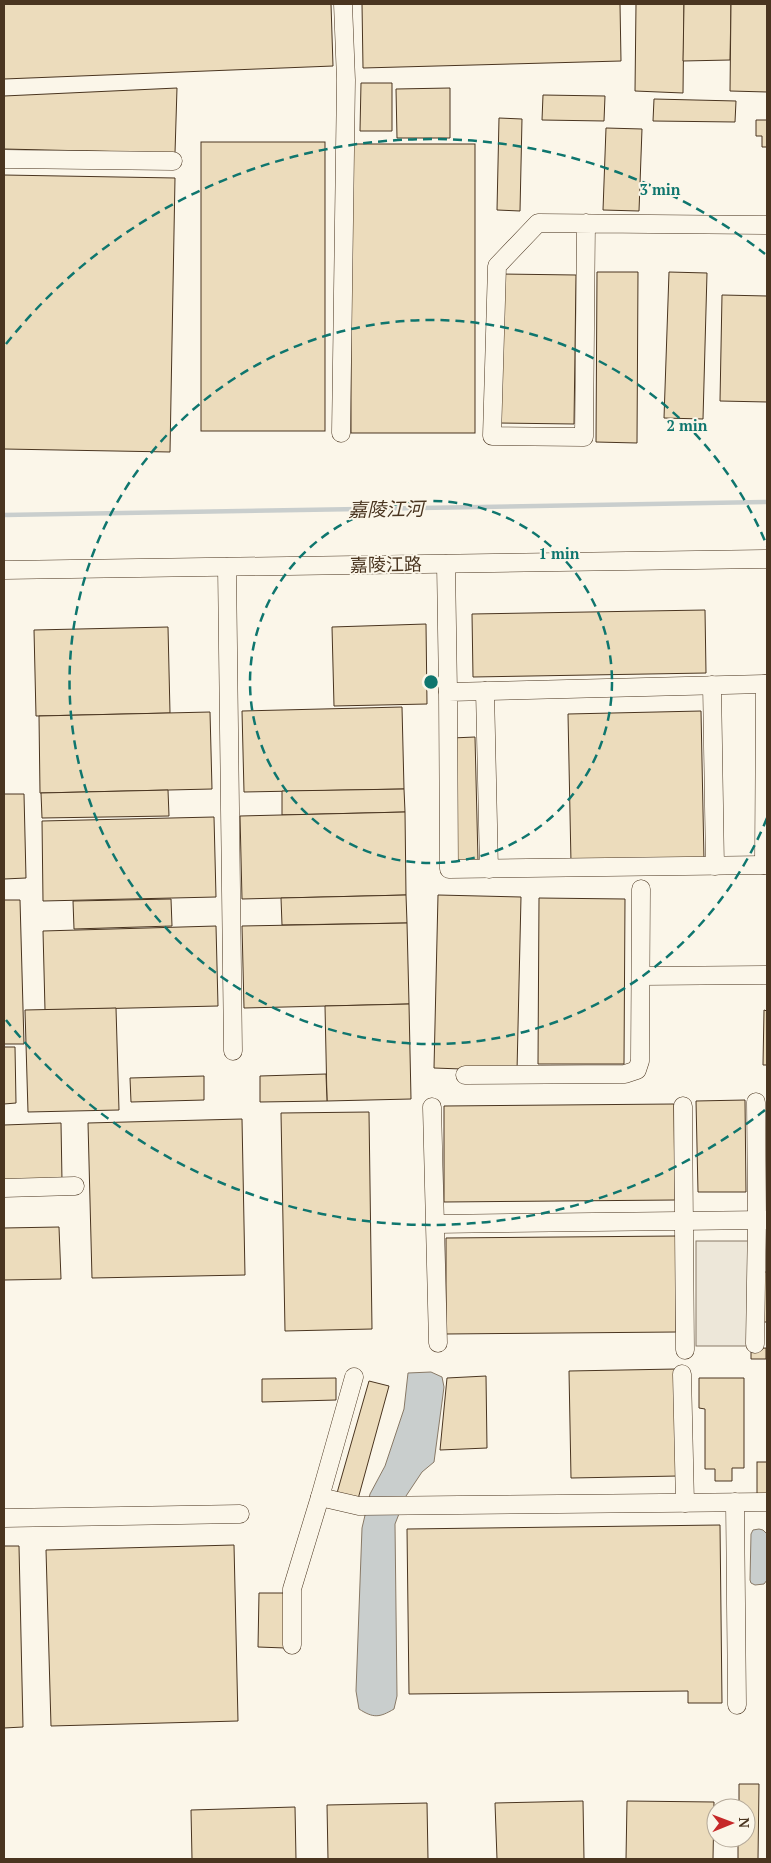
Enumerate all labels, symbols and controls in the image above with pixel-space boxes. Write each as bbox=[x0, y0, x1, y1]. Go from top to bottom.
text: 3 min bbox=[639, 179, 681, 199]
text: 2 min bbox=[666, 415, 708, 435]
water label: 嘉陵江河 bbox=[348, 495, 428, 522]
text: 1 min bbox=[538, 543, 580, 563]
street label: 嘉陵江路 bbox=[350, 551, 422, 577]
centre of rings bbox=[422, 673, 440, 691]
north arrow bbox=[706, 1798, 756, 1848]
text: N bbox=[735, 1817, 754, 1829]

